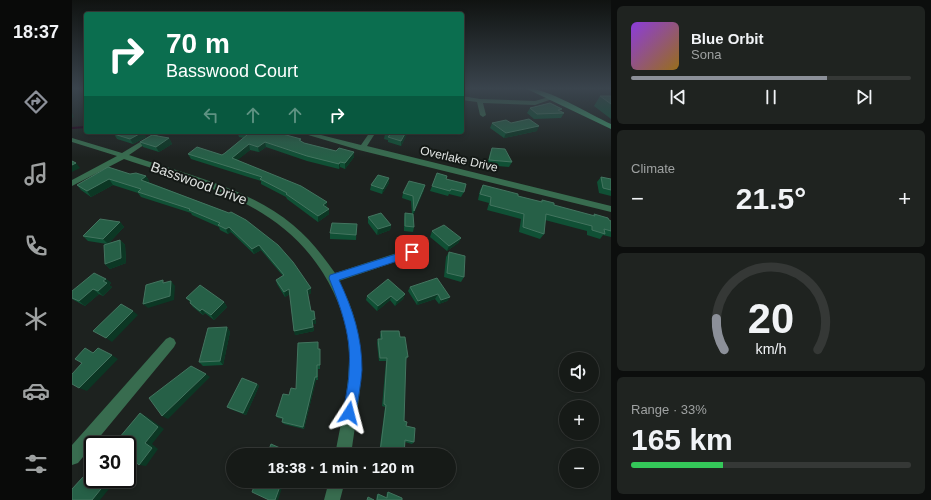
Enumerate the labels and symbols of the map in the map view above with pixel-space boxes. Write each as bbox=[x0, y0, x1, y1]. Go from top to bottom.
street label: Overlake Drive bbox=[419, 143, 500, 175]
street label: Basswood Drive bbox=[149, 158, 249, 208]
pin bbox=[395, 235, 429, 269]
position arrow bbox=[328, 392, 370, 434]
speed limit sign: 30 bbox=[84, 436, 136, 488]

